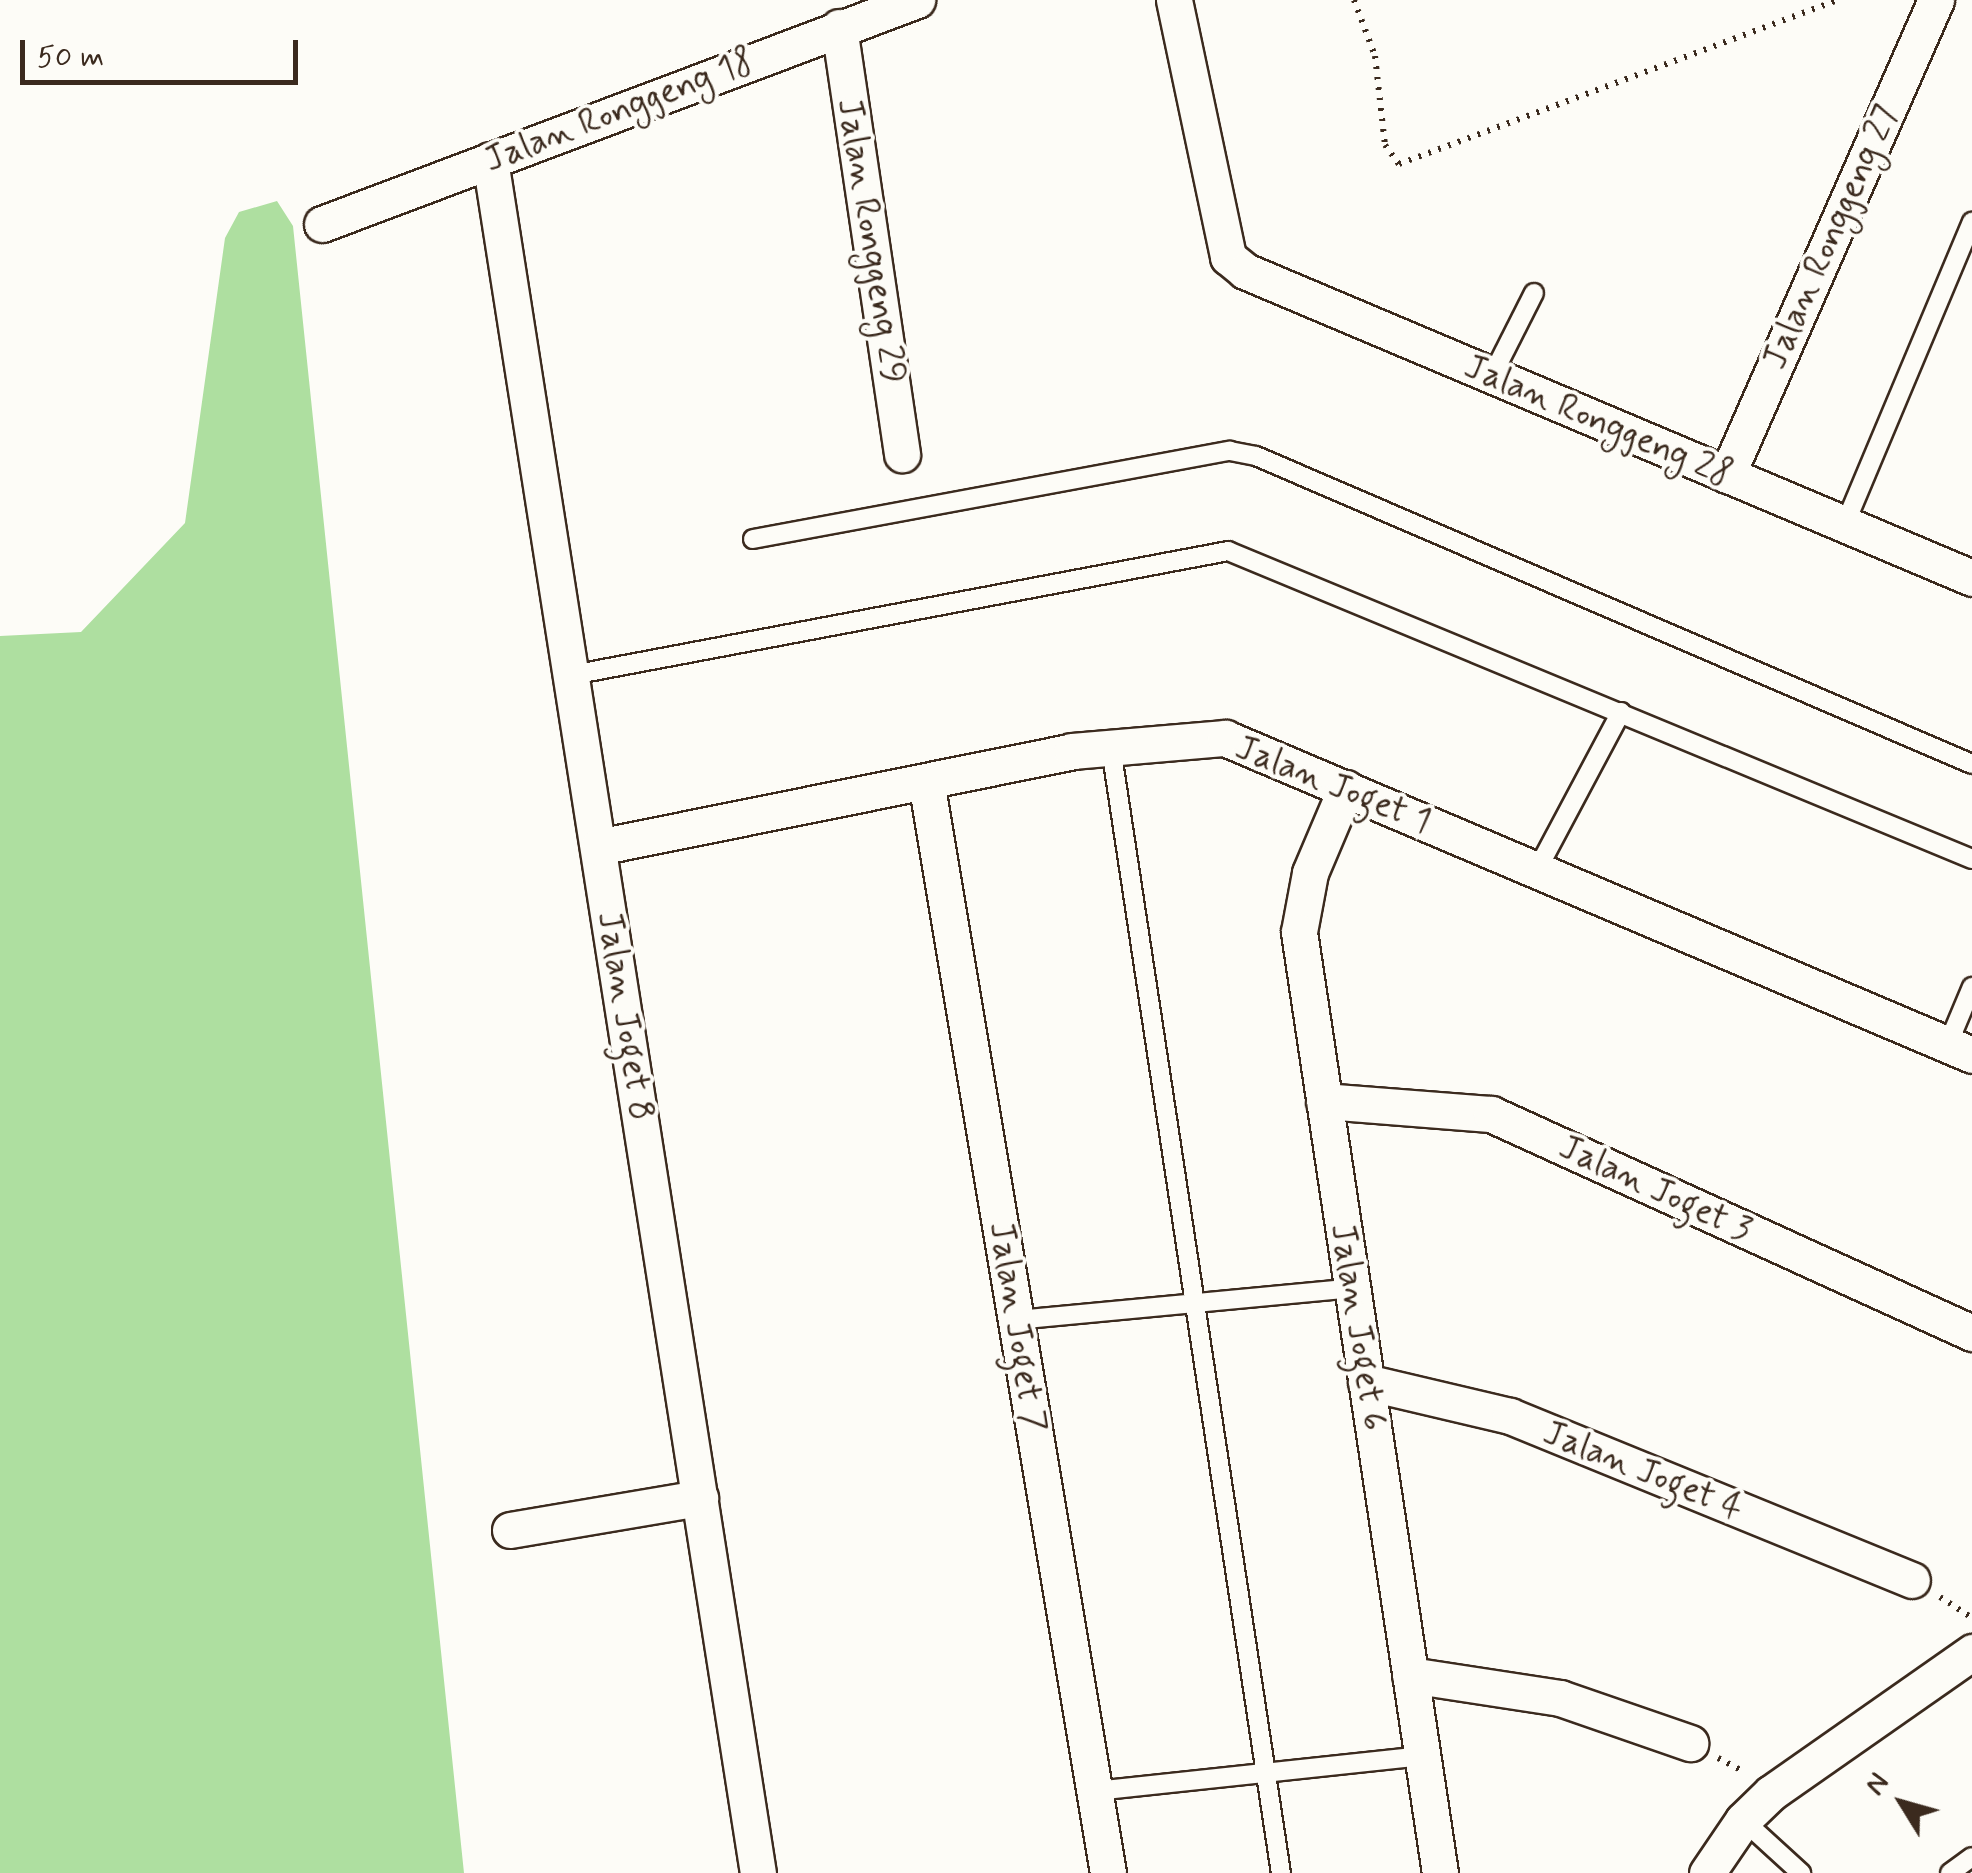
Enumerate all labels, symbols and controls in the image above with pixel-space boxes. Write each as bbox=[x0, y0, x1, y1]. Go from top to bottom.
scale bar bbox=[25, 20, 302, 82]
text: 50 m bbox=[37, 38, 104, 77]
street label: Jalan Ronggeng 18 bbox=[479, 40, 759, 182]
street label: Jalan Ronggeng 29 bbox=[828, 96, 914, 386]
street label: Jalan Ronggeng 27 bbox=[1754, 98, 1908, 376]
street label: Jalan Ronggeng 28 bbox=[1458, 346, 1738, 496]
street label: Jalan Joget 1 bbox=[1229, 727, 1437, 843]
street label: Jalan Joget 8 bbox=[588, 908, 662, 1124]
street label: Jalan Joget 3 bbox=[1552, 1126, 1758, 1252]
street label: Jalan Joget 7 bbox=[980, 1218, 1054, 1436]
street label: Jalan Joget 6 bbox=[1321, 1220, 1395, 1434]
street label: Jalan Joget 4 bbox=[1537, 1412, 1749, 1530]
north arrow bbox=[1852, 1753, 1952, 1853]
text: N bbox=[1857, 1766, 1898, 1803]

